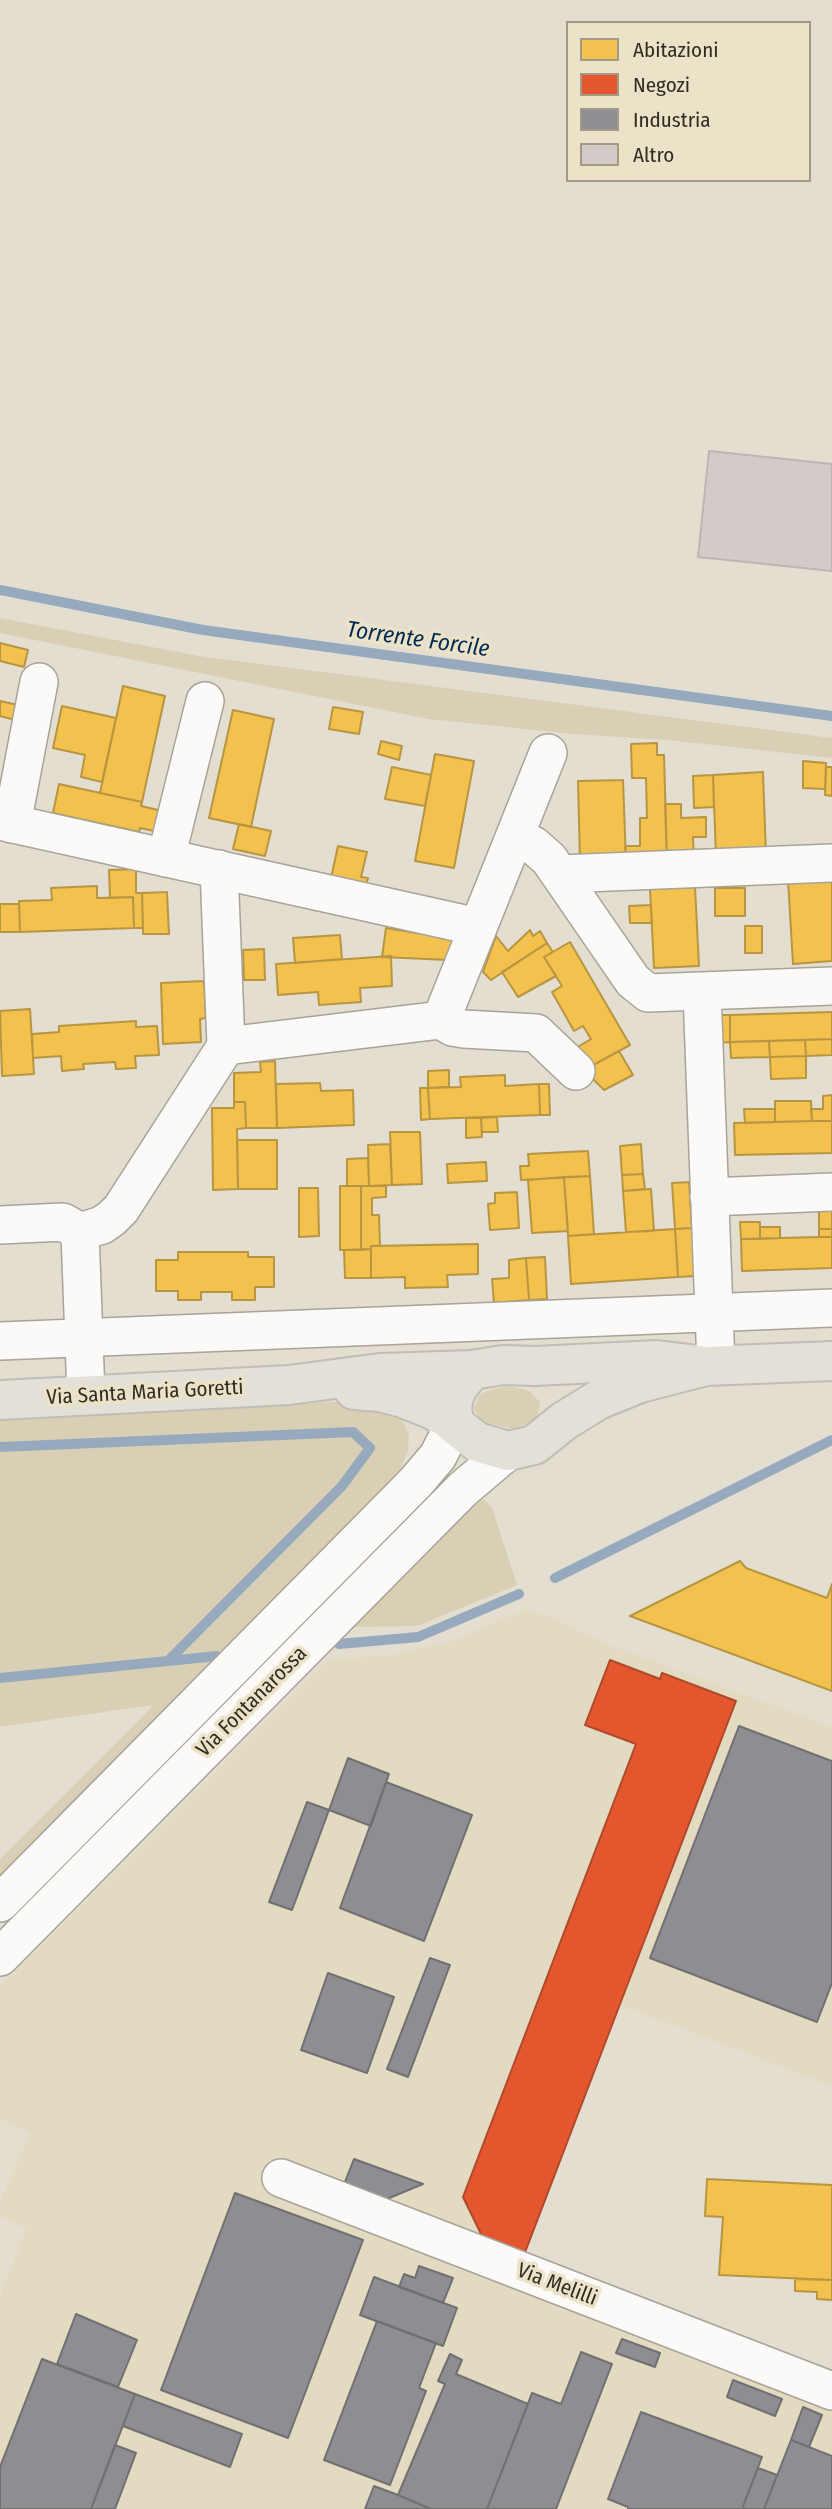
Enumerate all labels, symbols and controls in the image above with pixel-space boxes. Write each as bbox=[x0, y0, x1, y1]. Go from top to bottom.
legend bbox=[566, 21, 811, 182]
text: Abitazioni bbox=[633, 37, 719, 63]
text: Negozi bbox=[633, 72, 690, 98]
text: Industria bbox=[633, 107, 711, 133]
text: Altro bbox=[633, 142, 674, 168]
water label: Torrente Forcile bbox=[345, 616, 491, 664]
street label: Via Santa Maria Goretti bbox=[46, 1375, 244, 1411]
street label: Via Fontanarossa bbox=[192, 1642, 312, 1762]
street label: Via Melilli bbox=[513, 2258, 601, 2312]

